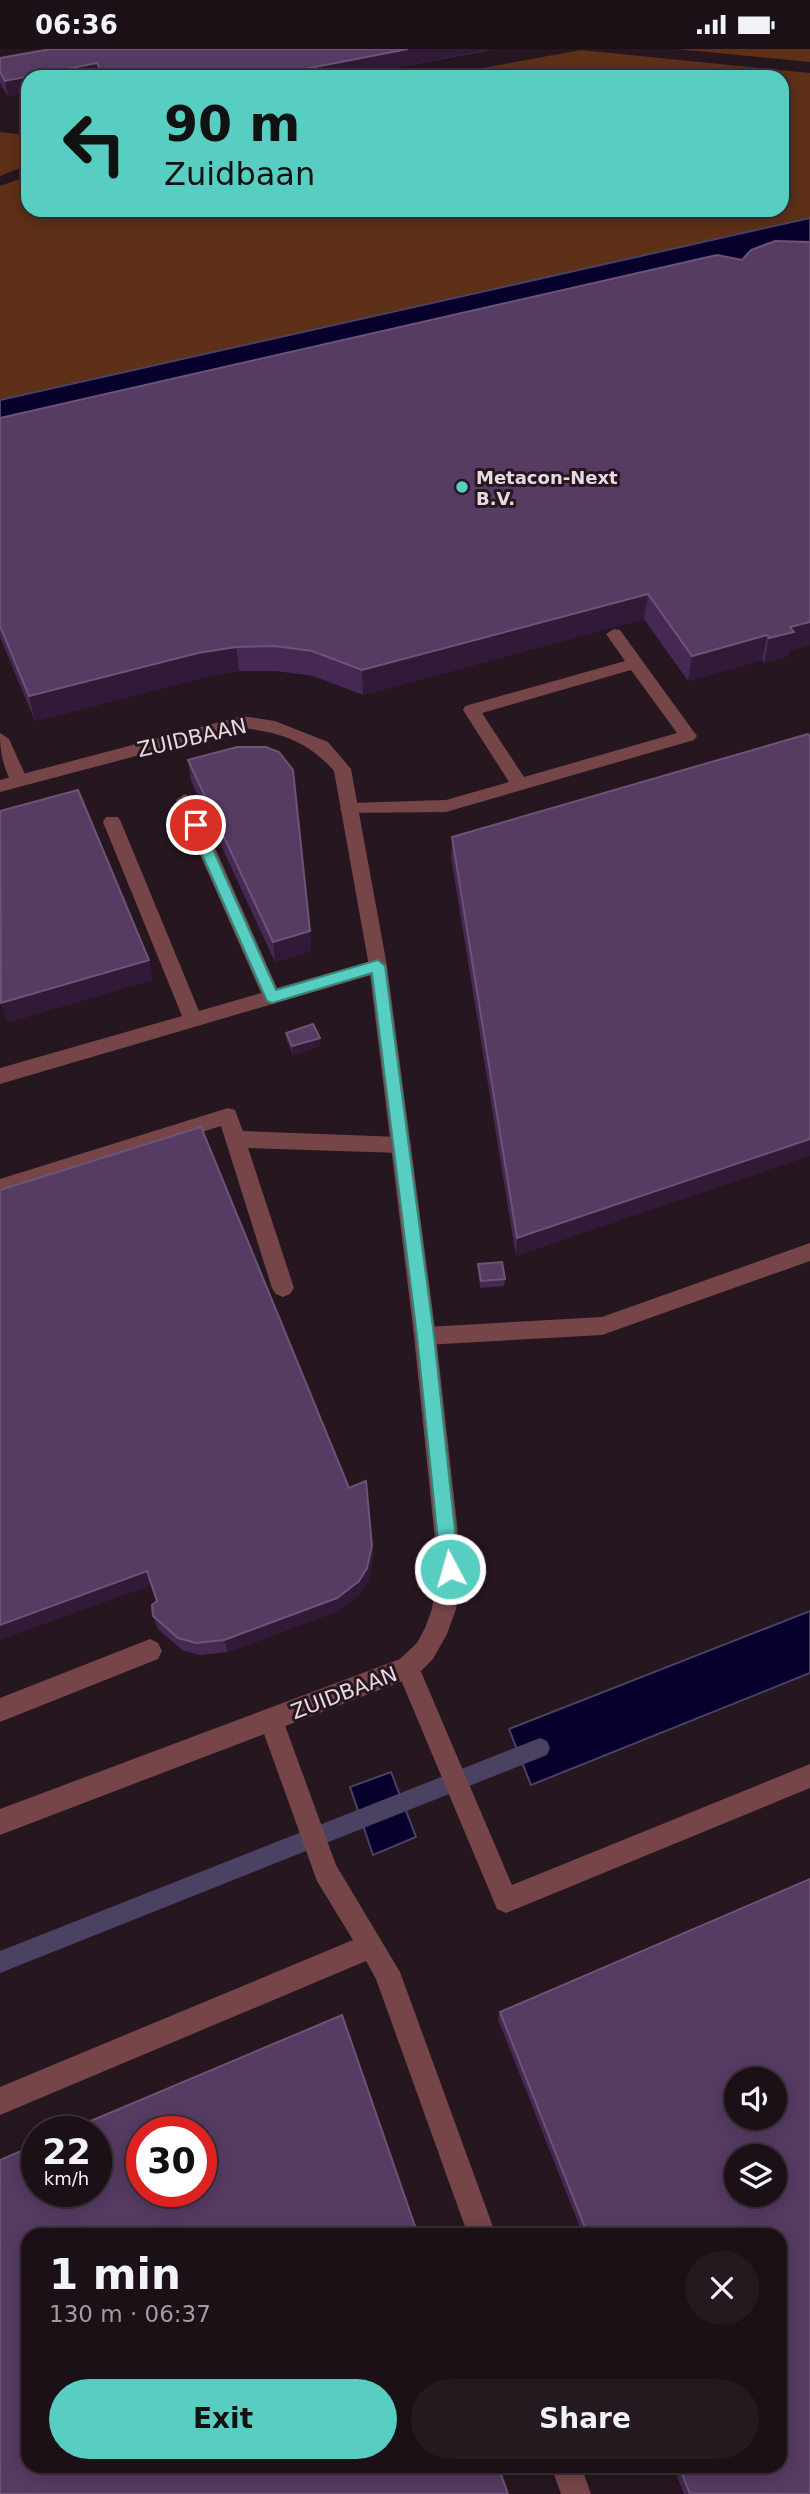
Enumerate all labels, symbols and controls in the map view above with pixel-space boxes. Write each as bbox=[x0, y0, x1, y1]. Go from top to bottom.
text: 06:36 bbox=[35, 10, 118, 40]
text: 90 m bbox=[164, 96, 300, 153]
icon: left bbox=[49, 98, 140, 189]
text: Zuidbaan bbox=[164, 155, 315, 193]
place label: Metacon-Next B.V. bbox=[476, 467, 618, 509]
marker: Metacon-Next B.V. bbox=[454, 479, 470, 495]
street label: ZUIDBAAN bbox=[135, 714, 249, 762]
pin bbox=[166, 795, 226, 855]
icon: arrive bbox=[177, 806, 215, 844]
position arrow bbox=[413, 1532, 487, 1606]
street label: ZUIDBAAN bbox=[288, 1662, 400, 1724]
map controls bbox=[724, 2067, 787, 2207]
button: sound bbox=[724, 2067, 787, 2130]
speed limit sign: 30 bbox=[126, 2116, 217, 2207]
text: 22 bbox=[42, 2132, 91, 2172]
button: layers bbox=[724, 2144, 787, 2207]
text: km/h bbox=[44, 2168, 89, 2189]
text: 1 min bbox=[49, 2250, 181, 2299]
button: close bbox=[685, 2251, 759, 2325]
text: 130 m · 06:37 bbox=[49, 2301, 211, 2327]
button: Exit bbox=[49, 2379, 397, 2459]
button: Share bbox=[411, 2379, 759, 2459]

